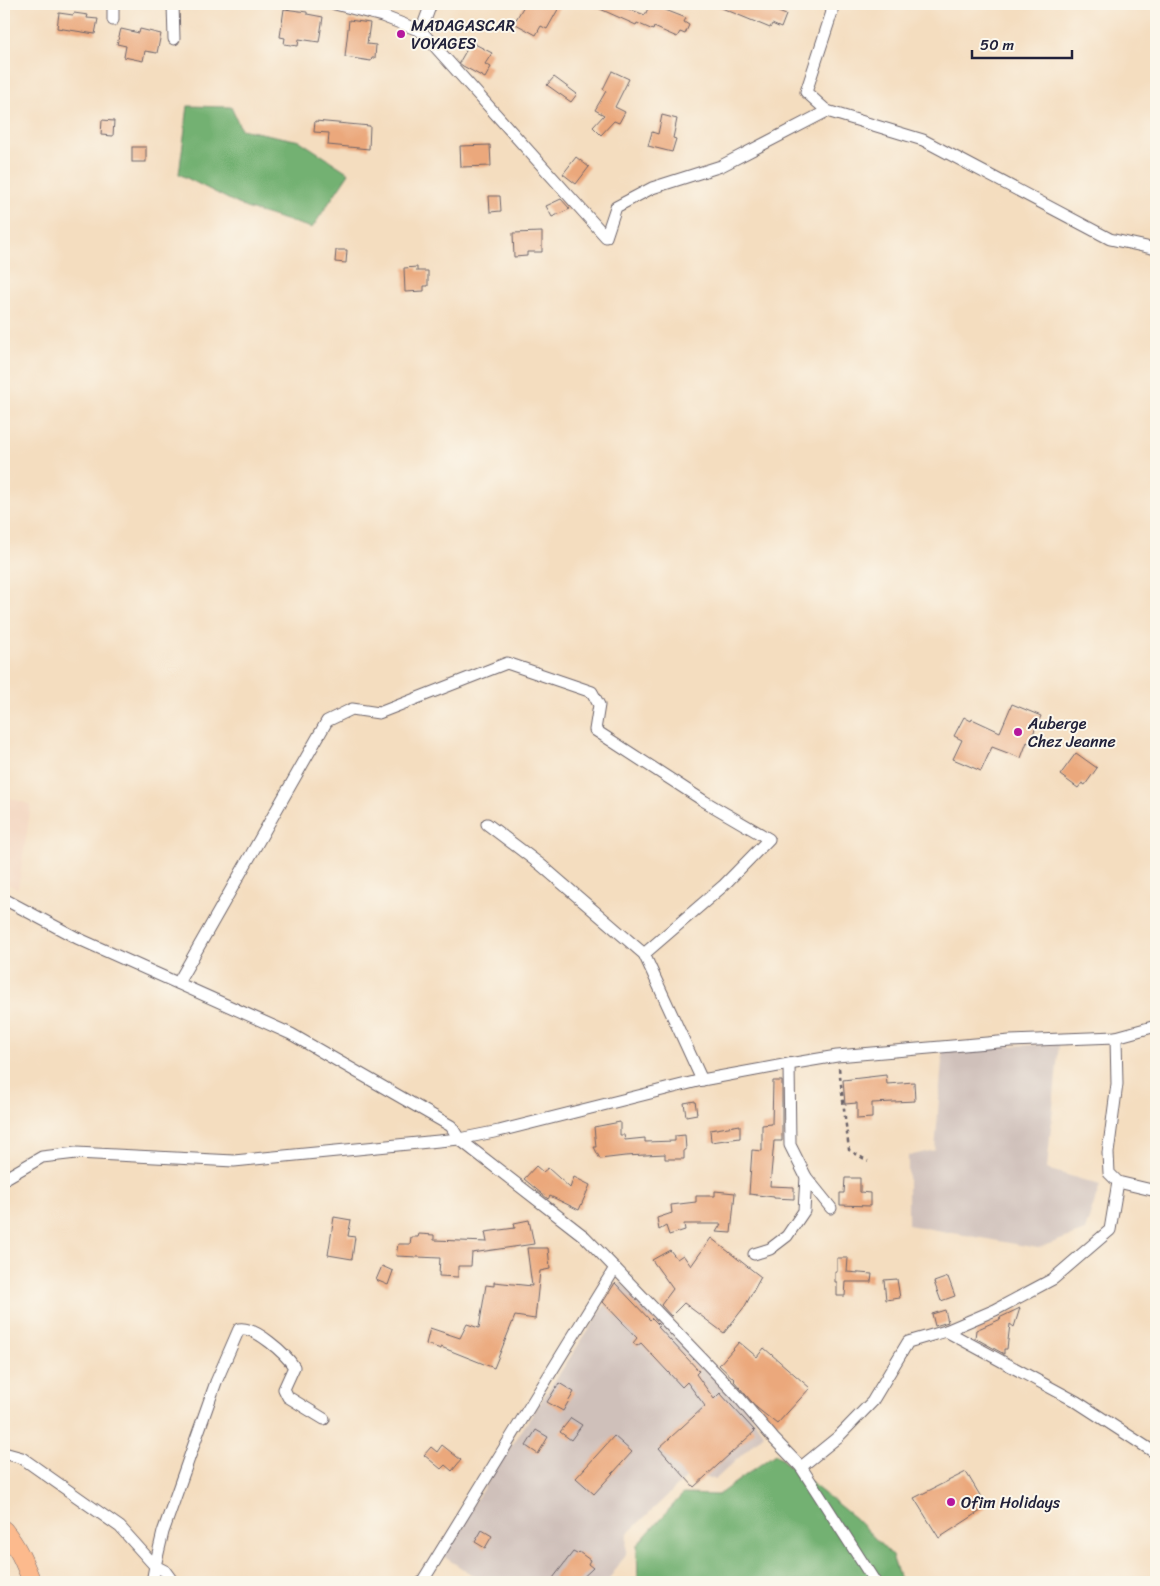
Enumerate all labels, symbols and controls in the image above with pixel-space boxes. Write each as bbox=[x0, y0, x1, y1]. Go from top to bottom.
place label: MADAGASCAR VOYAGES bbox=[411, 11, 515, 58]
marker: MADAGASCAR VOYAGES bbox=[395, 28, 407, 40]
scale bar bbox=[972, 28, 1072, 60]
text: 50 m bbox=[980, 32, 1015, 58]
place label: Auberge Chez Jeanne bbox=[1027, 709, 1116, 756]
marker: Auberge Chez Jeanne bbox=[1012, 726, 1024, 738]
place label: Ofim Holidays bbox=[961, 1488, 1061, 1517]
marker: Ofim Holidays bbox=[945, 1496, 957, 1508]

